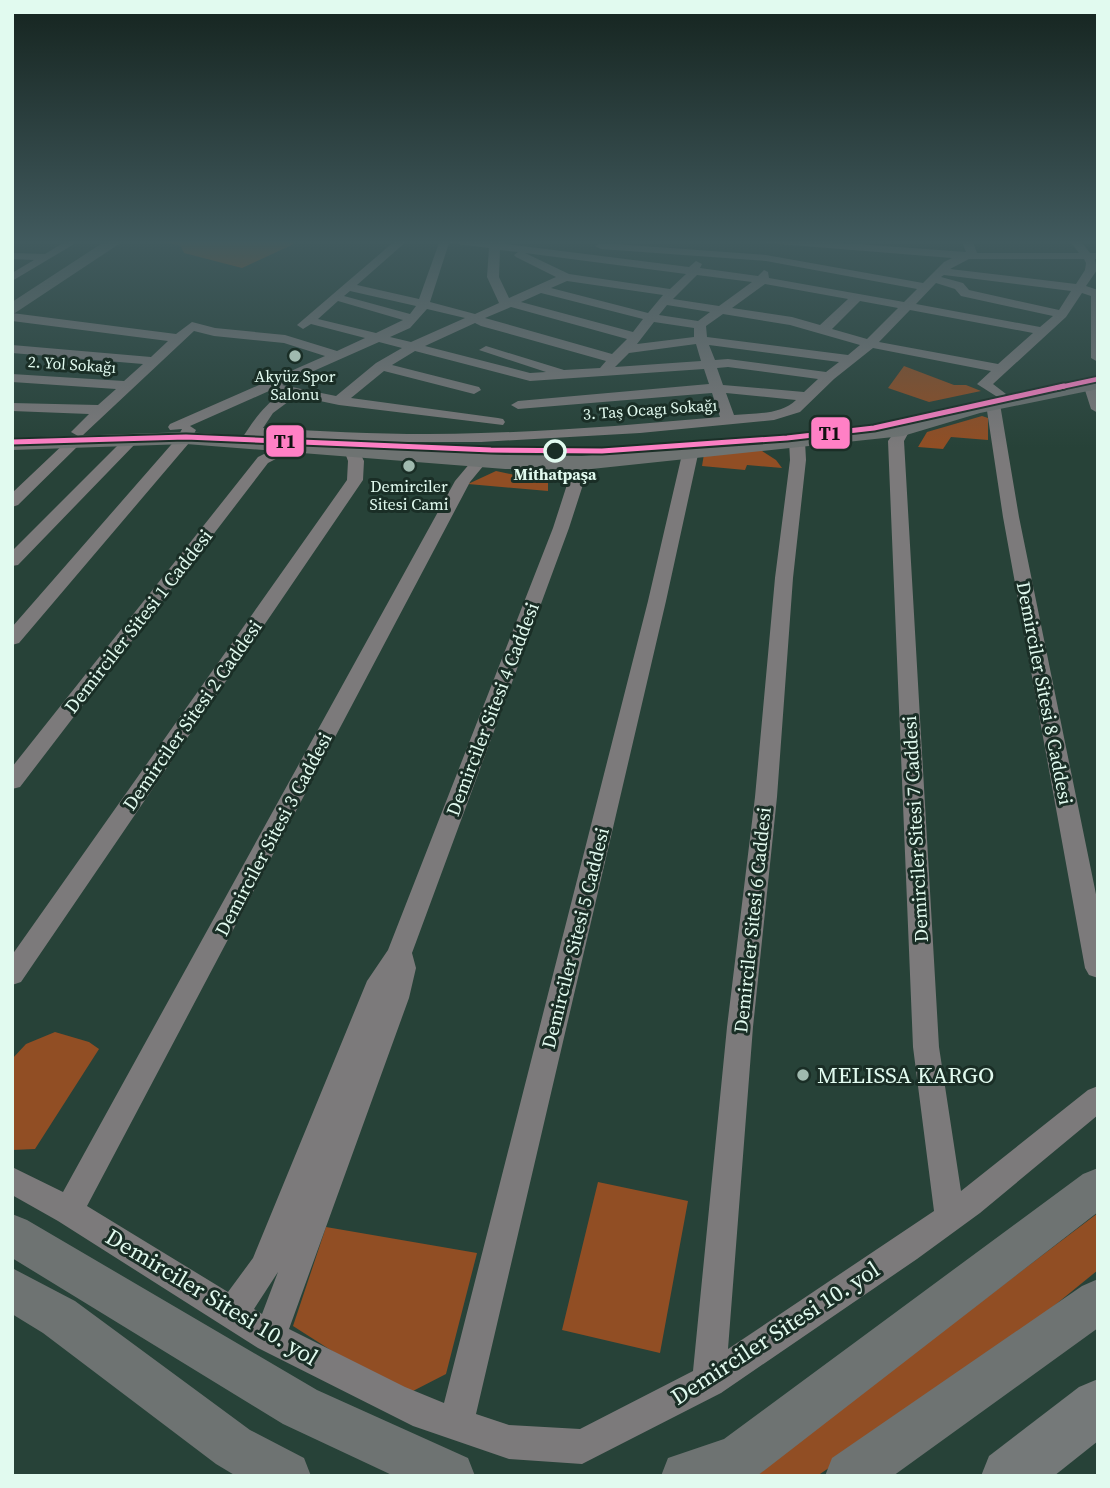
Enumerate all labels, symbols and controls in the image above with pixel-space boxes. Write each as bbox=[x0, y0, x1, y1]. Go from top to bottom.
marker: Akyüz Spor Salonu bbox=[287, 348, 303, 364]
street label: 2. Yol Sokağı bbox=[27, 350, 117, 378]
place label: Akyüz Spor Salonu bbox=[255, 365, 336, 405]
street label: 3. Taş Ocagı Sokağı bbox=[582, 393, 718, 425]
line badge: T1 bbox=[810, 416, 851, 450]
text: T1 bbox=[819, 420, 841, 446]
line badge: T1 bbox=[265, 424, 305, 458]
text: T1 bbox=[274, 428, 296, 454]
marker: Mithatpaşa bbox=[544, 440, 566, 462]
marker: Demirciler Sitesi Cami bbox=[401, 458, 417, 474]
place label: Mithatpaşa bbox=[514, 463, 597, 485]
place label: Demirciler Sitesi Cami bbox=[369, 475, 449, 515]
street label: Demirciler Sitesi 1 Caddesi bbox=[58, 523, 218, 718]
street label: Demirciler Sitesi 8 Caddesi bbox=[1011, 579, 1079, 807]
street label: Demirciler Sitesi 4 Caddesi bbox=[439, 598, 545, 820]
street label: Demirciler Sitesi 2 Caddesi bbox=[116, 614, 268, 815]
street label: Demirciler Sitesi 7 Caddesi bbox=[896, 715, 934, 943]
street label: Demirciler Sitesi 3 Caddesi bbox=[208, 727, 338, 940]
street label: Demirciler Sitesi 6 Caddesi bbox=[727, 805, 777, 1034]
street label: Demirciler Sitesi 5 Caddesi bbox=[535, 824, 615, 1051]
place label: MELISSA KARGO bbox=[817, 1059, 994, 1091]
marker: MELISSA KARGO bbox=[795, 1067, 811, 1083]
street label: Demirciler Sitesi 10. yol bbox=[100, 1221, 324, 1373]
street label: Demirciler Sitesi 10. yol bbox=[664, 1253, 886, 1413]

